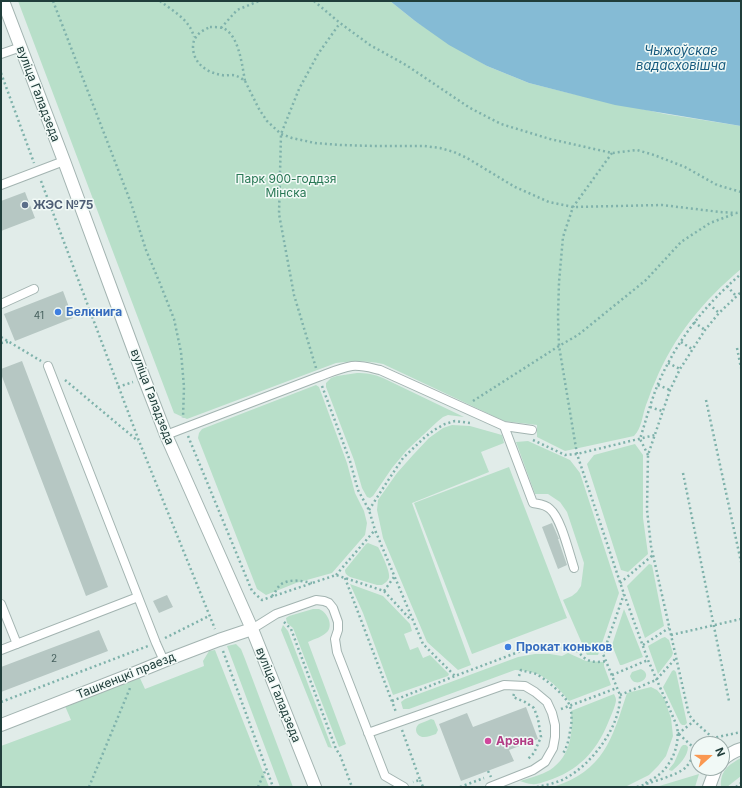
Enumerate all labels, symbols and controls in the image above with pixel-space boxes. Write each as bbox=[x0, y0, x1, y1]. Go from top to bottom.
water label: Чыжоўскае вадасховішча bbox=[636, 43, 726, 74]
street label: вуліца Галадзеда bbox=[13, 44, 63, 144]
park label: Парк 900-годдзя Мінска bbox=[236, 172, 336, 200]
place label: ЖЭС №75 bbox=[33, 198, 94, 212]
marker: ЖЭС №75 bbox=[20, 200, 30, 210]
place label: Белкнига bbox=[66, 305, 122, 319]
marker: Белкнига bbox=[53, 307, 63, 317]
house number: 41 bbox=[34, 310, 44, 322]
street label: вуліца Галадзеда bbox=[127, 347, 177, 447]
place label: Прокат коньков bbox=[516, 640, 612, 654]
marker: Прокат коньков bbox=[503, 642, 513, 652]
street label: вуліца Галадзеда bbox=[252, 645, 304, 745]
street label: Ташкенцкі праезд bbox=[74, 650, 178, 702]
house number: 2 bbox=[51, 653, 57, 665]
place label: Арэна bbox=[496, 734, 534, 748]
marker: Арэна bbox=[483, 736, 493, 746]
north arrow bbox=[690, 736, 730, 776]
text: N bbox=[712, 746, 728, 758]

